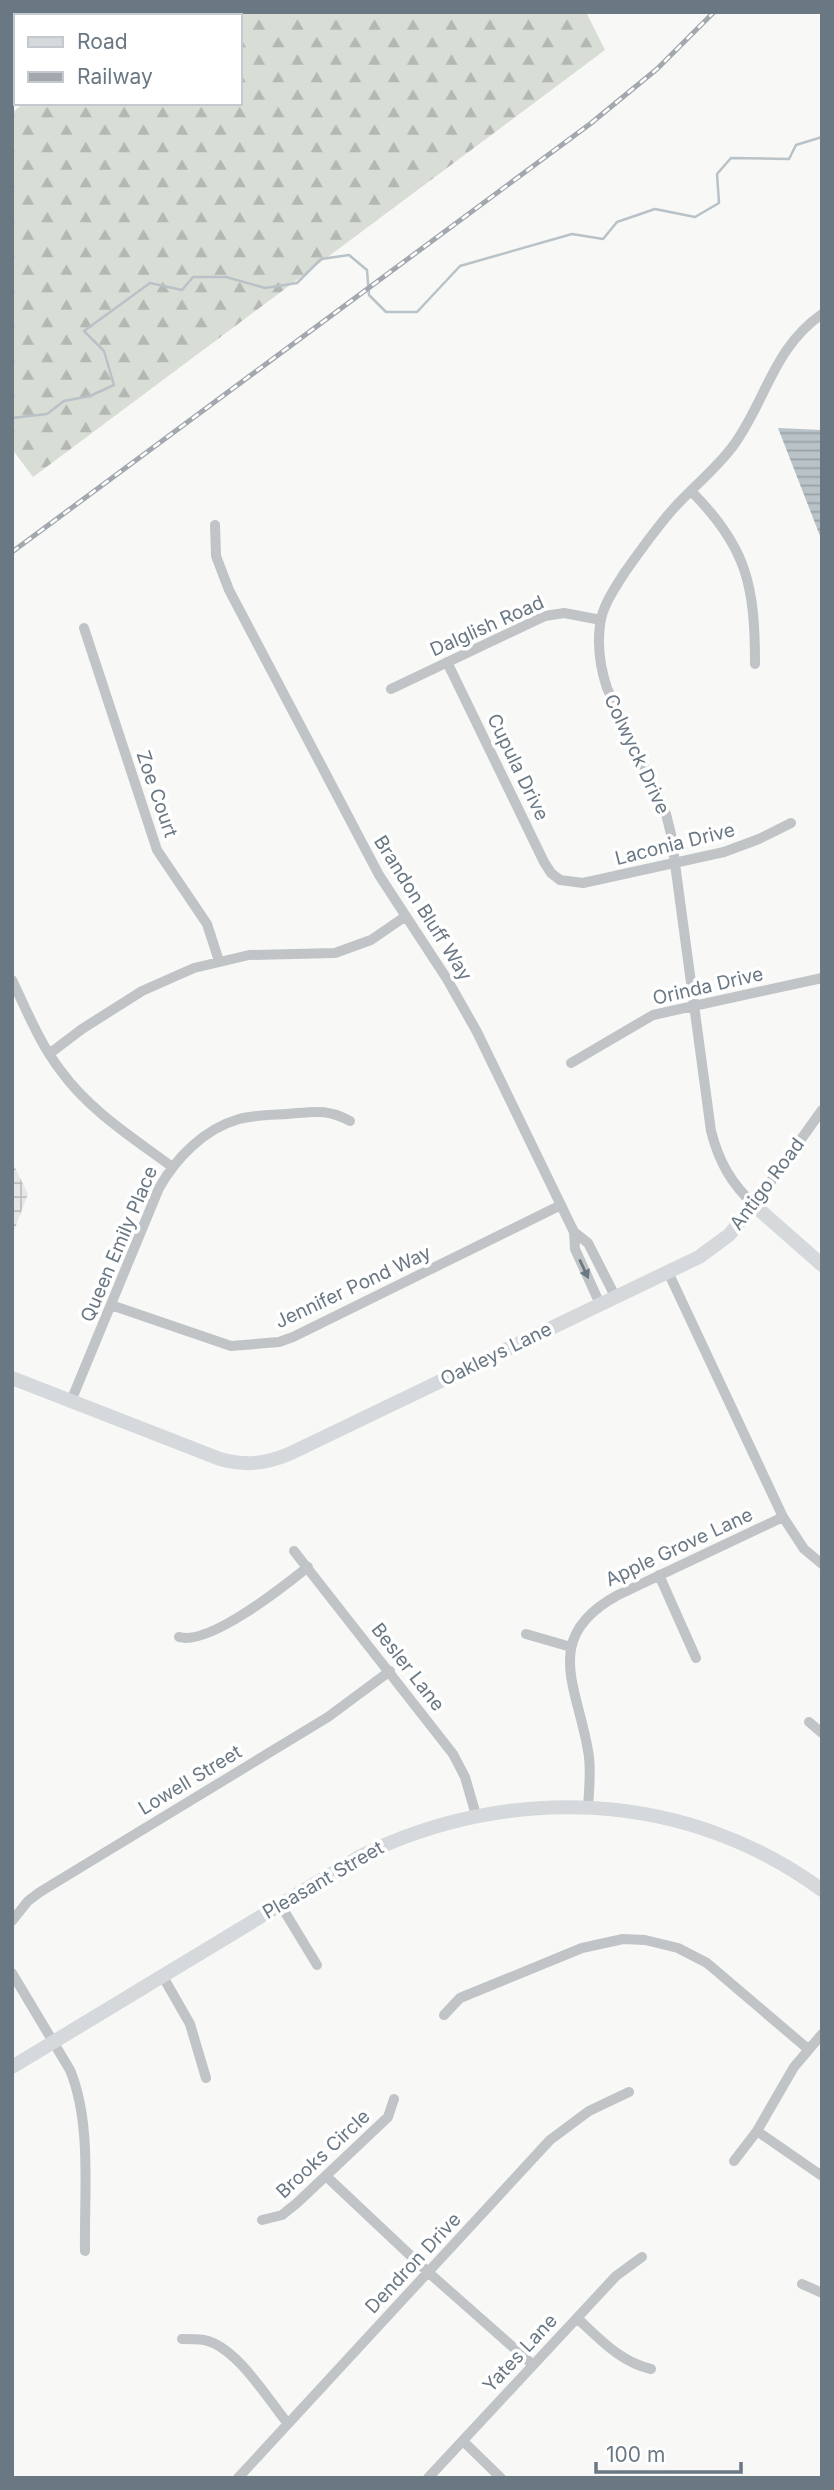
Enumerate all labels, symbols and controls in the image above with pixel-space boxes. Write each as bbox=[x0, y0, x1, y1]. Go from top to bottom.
legend bbox=[14, 14, 242, 105]
text: Road bbox=[77, 29, 128, 54]
text: Railway bbox=[77, 64, 153, 89]
street label: Dalglish Road bbox=[426, 591, 548, 661]
street label: Colwyck Drive bbox=[599, 690, 675, 818]
street label: Cupula Drive bbox=[482, 710, 554, 824]
street label: Zoe Court bbox=[131, 748, 183, 840]
street label: Laconia Drive bbox=[613, 818, 737, 870]
street label: Brandon Bluff Way bbox=[369, 831, 477, 985]
street label: Orinda Drive bbox=[651, 962, 765, 1010]
street label: Antigo Road bbox=[725, 1133, 809, 1235]
street label: Queen Emily Place bbox=[76, 1163, 162, 1325]
street label: Jennifer Pond Way bbox=[271, 1241, 435, 1333]
one-way arrow bbox=[578, 1259, 590, 1279]
street label: Oakleys Lane bbox=[437, 1317, 555, 1391]
street label: Apple Grove Lane bbox=[602, 1503, 756, 1591]
street label: Besler Lane bbox=[366, 1618, 450, 1716]
street label: Lowell Street bbox=[134, 1740, 246, 1820]
street label: Pleasant Street bbox=[258, 1836, 388, 1924]
street label: Brooks Circle bbox=[271, 2105, 375, 2203]
street label: Dendron Drive bbox=[360, 2208, 466, 2318]
street label: Yates Lane bbox=[478, 2309, 562, 2397]
scale bar bbox=[596, 2430, 741, 2474]
text: 100 m bbox=[606, 2442, 665, 2467]

